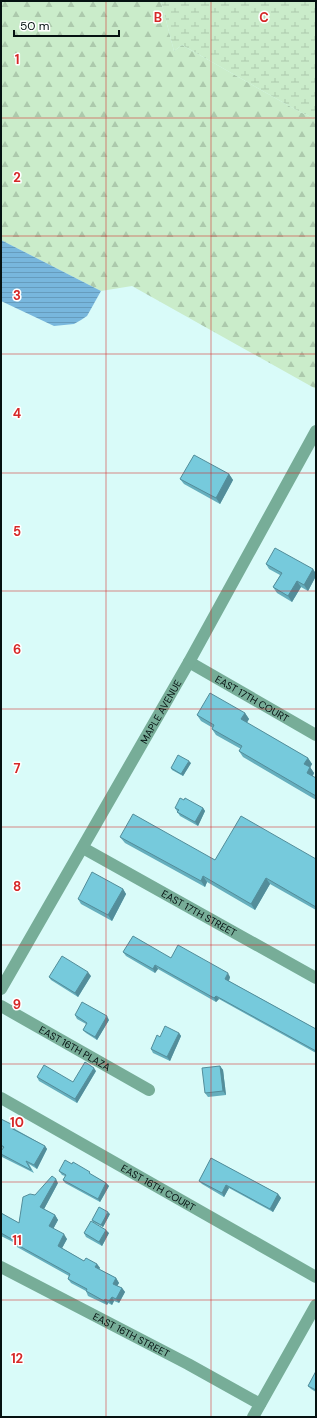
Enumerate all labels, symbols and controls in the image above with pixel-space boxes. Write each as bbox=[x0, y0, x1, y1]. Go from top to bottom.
text: B bbox=[154, 9, 162, 26]
text: C bbox=[259, 9, 269, 26]
scale bar bbox=[14, 12, 119, 38]
text: 50 m bbox=[20, 18, 49, 34]
text: 1 bbox=[15, 51, 19, 68]
text: 2 bbox=[13, 169, 21, 186]
text: 3 bbox=[13, 287, 21, 304]
text: 4 bbox=[13, 405, 21, 422]
text: 5 bbox=[13, 523, 21, 540]
text: 6 bbox=[13, 641, 21, 658]
street label: EAST 17TH COURT bbox=[213, 672, 292, 725]
street label: MAPLE AVENUE bbox=[137, 677, 184, 746]
text: 7 bbox=[14, 760, 21, 777]
text: 8 bbox=[13, 878, 21, 895]
street label: EAST 17TH STREET bbox=[159, 887, 239, 939]
text: 9 bbox=[13, 996, 21, 1013]
street label: EAST 16TH PLAZA bbox=[37, 1023, 113, 1074]
text: 10 bbox=[10, 1114, 24, 1131]
street label: EAST 16TH COURT bbox=[119, 1161, 198, 1214]
text: 11 bbox=[12, 1232, 22, 1249]
street label: EAST 16TH STREET bbox=[91, 1309, 172, 1360]
text: 12 bbox=[11, 1350, 23, 1367]

